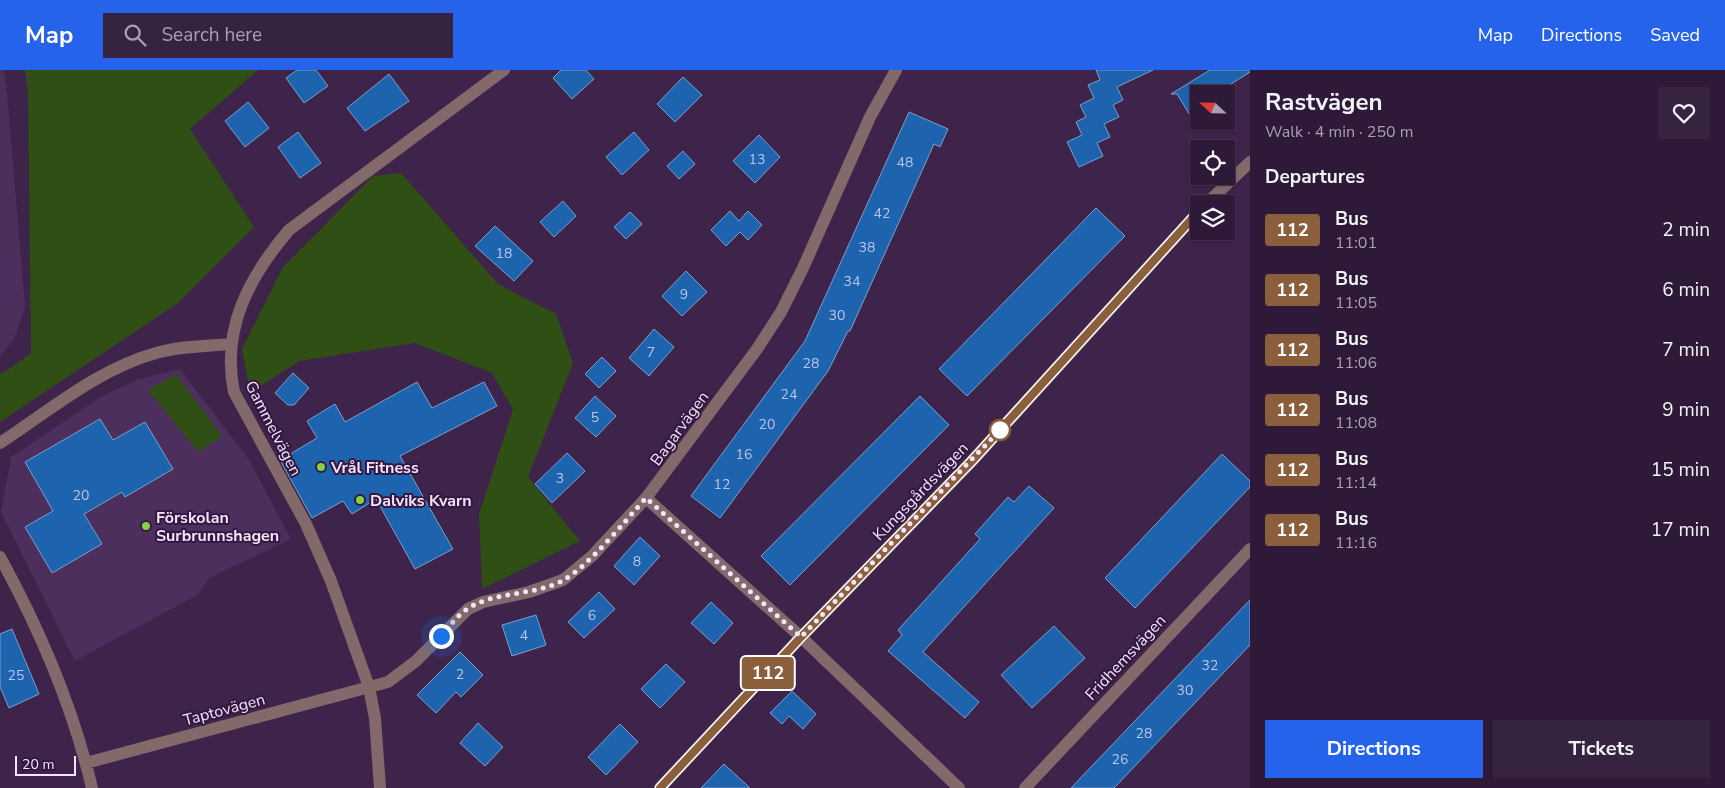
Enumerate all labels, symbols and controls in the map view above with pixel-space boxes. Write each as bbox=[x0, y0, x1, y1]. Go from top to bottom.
search box bbox=[103, 13, 453, 58]
text: Map bbox=[25, 19, 73, 51]
icon: search bbox=[121, 21, 149, 49]
text: Search here bbox=[161, 22, 262, 48]
text: Map bbox=[1478, 23, 1513, 47]
text: Directions bbox=[1541, 23, 1622, 47]
text: Saved bbox=[1650, 23, 1700, 47]
north arrow bbox=[1190, 85, 1235, 130]
map controls bbox=[1190, 85, 1235, 240]
text: Rastvägen bbox=[1265, 86, 1383, 118]
button: heart bbox=[1658, 87, 1710, 139]
text: Walk · 4 min · 250 m bbox=[1265, 121, 1413, 143]
button: locate bbox=[1190, 140, 1235, 185]
house number: 13 bbox=[749, 150, 765, 169]
house number: 48 bbox=[897, 153, 913, 172]
text: Departures bbox=[1265, 164, 1365, 190]
button: layers bbox=[1190, 195, 1235, 240]
house number: 42 bbox=[874, 204, 890, 223]
text: Bus bbox=[1335, 206, 1368, 232]
text: 2 min bbox=[1662, 217, 1710, 243]
text: 112 bbox=[1276, 218, 1309, 242]
text: 11:01 bbox=[1335, 232, 1377, 254]
house number: 38 bbox=[859, 238, 875, 257]
house number: 18 bbox=[496, 244, 512, 263]
text: Bus bbox=[1335, 266, 1368, 292]
house number: 34 bbox=[844, 272, 860, 291]
text: 6 min bbox=[1662, 277, 1710, 303]
text: 112 bbox=[1276, 278, 1309, 302]
house number: 9 bbox=[680, 285, 688, 304]
text: 11:05 bbox=[1335, 292, 1377, 314]
house number: 30 bbox=[829, 306, 845, 325]
text: Bus bbox=[1335, 326, 1368, 352]
text: 7 min bbox=[1662, 337, 1710, 363]
text: 112 bbox=[1276, 338, 1309, 362]
house number: 7 bbox=[647, 343, 655, 362]
text: 11:06 bbox=[1335, 352, 1377, 374]
house number: 28 bbox=[803, 354, 819, 373]
street label: Gammelvägen bbox=[240, 377, 307, 480]
house number: 24 bbox=[781, 385, 797, 404]
text: Bus bbox=[1335, 386, 1368, 412]
street label: Bagarvägen bbox=[645, 387, 714, 470]
text: 9 min bbox=[1662, 397, 1710, 423]
text: 112 bbox=[1276, 398, 1309, 422]
house number: 5 bbox=[591, 408, 599, 427]
text: 11:08 bbox=[1335, 412, 1377, 434]
house number: 20 bbox=[759, 415, 775, 434]
unlabelled marker bbox=[989, 419, 1011, 441]
street label: Kungsgårdsvägen bbox=[868, 438, 973, 546]
house number: 16 bbox=[736, 445, 752, 464]
text: Bus bbox=[1335, 446, 1368, 472]
place label: Vrål Fitness bbox=[330, 457, 419, 479]
text: 15 min bbox=[1651, 457, 1710, 483]
text: 112 bbox=[1276, 458, 1309, 482]
marker: Vrål Fitness bbox=[315, 461, 327, 473]
house number: 3 bbox=[556, 469, 564, 488]
text: 11:14 bbox=[1335, 472, 1377, 494]
house number: 12 bbox=[714, 475, 730, 494]
house number: 20 bbox=[73, 486, 89, 505]
place label: Dalviks Kvarn bbox=[370, 490, 472, 512]
marker: Dalviks Kvarn bbox=[354, 494, 366, 506]
text: Bus bbox=[1335, 506, 1368, 532]
place label: Förskolan Surbrunnshagen bbox=[156, 507, 279, 547]
text: 17 min bbox=[1651, 517, 1710, 543]
text: 112 bbox=[1276, 518, 1309, 542]
marker: Förskolan Surbrunnshagen bbox=[140, 520, 152, 532]
text: 11:16 bbox=[1335, 532, 1377, 554]
house number: 8 bbox=[633, 552, 641, 571]
house number: 6 bbox=[588, 606, 596, 625]
street label: Fridhemsvägen bbox=[1080, 610, 1171, 705]
your location bbox=[429, 624, 454, 649]
house number: 4 bbox=[520, 626, 528, 645]
house number: 32 bbox=[1202, 656, 1218, 675]
line badge: 112 bbox=[739, 657, 797, 689]
text: 112 bbox=[752, 661, 784, 685]
house number: 2 bbox=[456, 665, 464, 684]
house number: 25 bbox=[8, 666, 24, 685]
house number: 30 bbox=[1177, 681, 1193, 700]
street label: Taptovägen bbox=[181, 688, 268, 731]
button: Directions bbox=[1265, 720, 1483, 778]
button: Tickets bbox=[1493, 720, 1710, 778]
house number: 28 bbox=[1136, 724, 1152, 743]
house number: 26 bbox=[1112, 750, 1128, 769]
scale bar bbox=[15, 753, 76, 776]
text: 20 m bbox=[22, 755, 54, 774]

